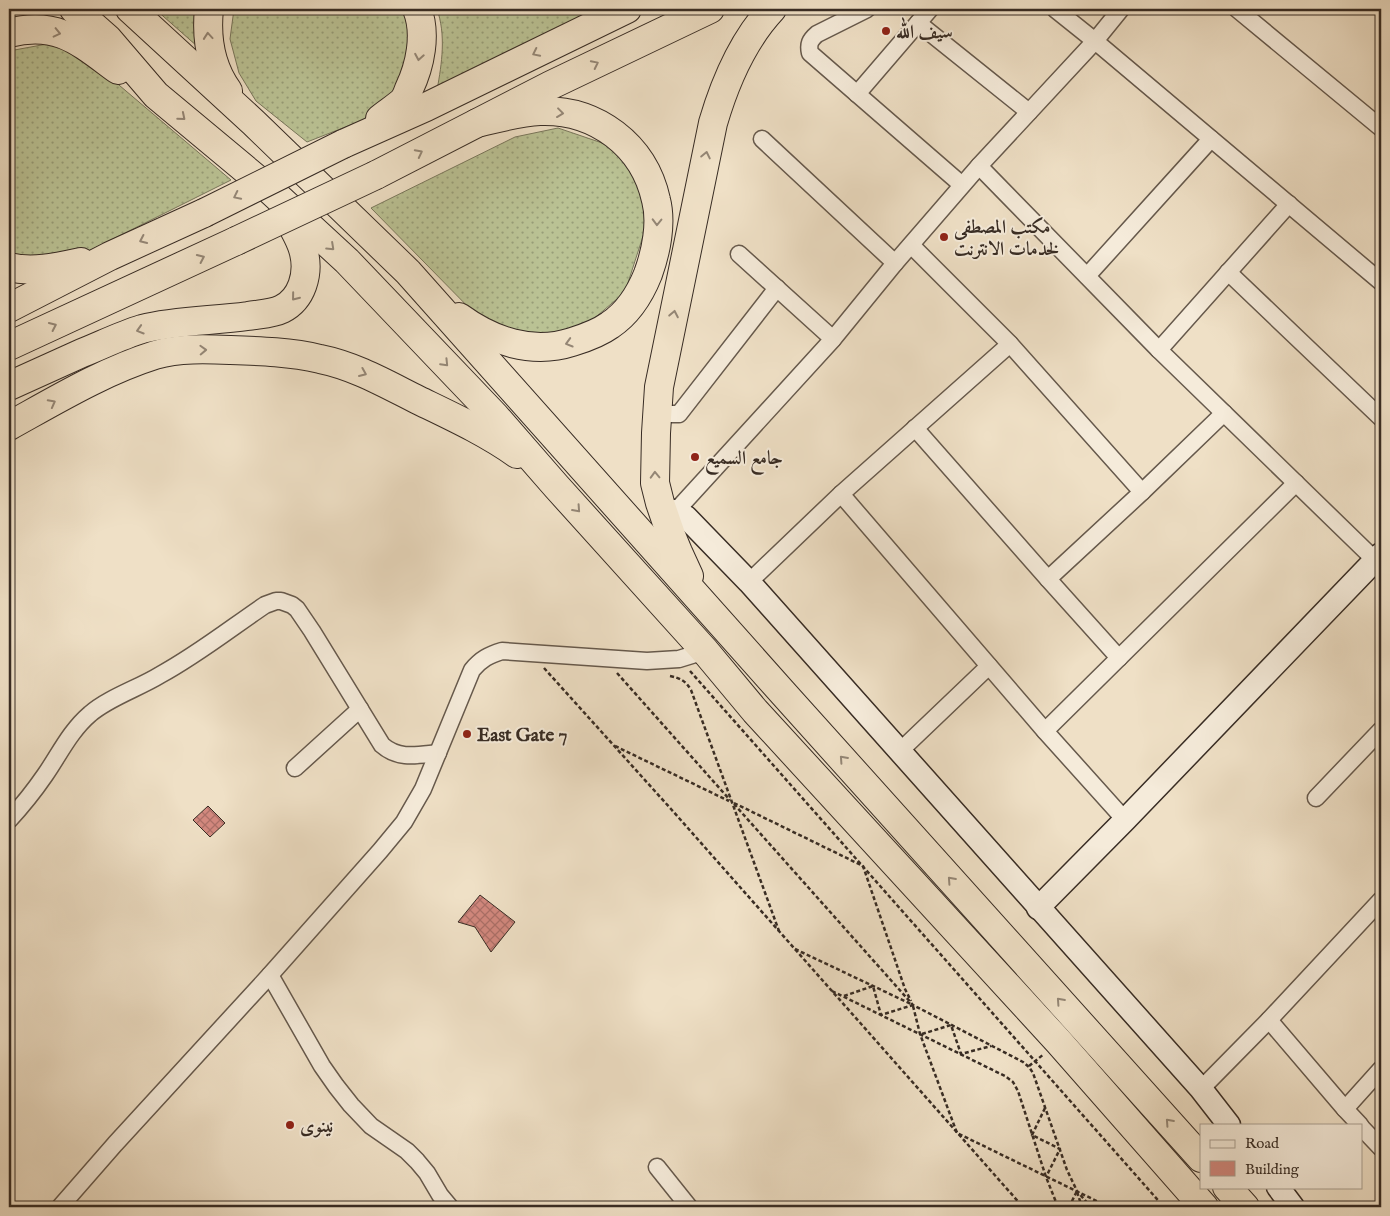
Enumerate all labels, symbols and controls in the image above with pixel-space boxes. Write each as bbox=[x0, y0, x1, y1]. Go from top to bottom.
place label: سيف الله bbox=[896, 16, 953, 45]
marker: سيف الله bbox=[880, 25, 892, 37]
one-way arrow bbox=[52, 27, 61, 37]
one-way arrow bbox=[203, 31, 214, 39]
one-way arrow bbox=[532, 47, 541, 57]
one-way arrow bbox=[414, 52, 424, 61]
one-way arrow bbox=[590, 60, 599, 70]
one-way arrow bbox=[556, 107, 564, 118]
one-way arrow bbox=[177, 111, 186, 120]
one-way arrow bbox=[414, 149, 423, 159]
one-way arrow bbox=[700, 150, 711, 159]
one-way arrow bbox=[233, 190, 242, 200]
place label: مكتب المصطفى لخدمات الانترنت bbox=[953, 216, 1059, 262]
one-way arrow bbox=[652, 219, 662, 227]
marker: مكتب المصطفى لخدمات الانترنت bbox=[938, 231, 950, 243]
one-way arrow bbox=[139, 234, 148, 245]
one-way arrow bbox=[326, 241, 335, 250]
one-way arrow bbox=[196, 253, 205, 264]
one-way arrow bbox=[293, 291, 301, 300]
one-way arrow bbox=[668, 310, 678, 318]
one-way arrow bbox=[48, 321, 57, 332]
one-way arrow bbox=[136, 325, 145, 335]
one-way arrow bbox=[564, 337, 573, 348]
one-way arrow bbox=[199, 344, 207, 355]
one-way arrow bbox=[439, 357, 448, 366]
one-way arrow bbox=[358, 366, 367, 377]
one-way arrow bbox=[46, 399, 55, 409]
place label: جامع السميع bbox=[705, 447, 783, 475]
marker: جامع السميع bbox=[689, 451, 701, 463]
one-way arrow bbox=[650, 471, 660, 478]
one-way arrow bbox=[571, 504, 580, 513]
place label: East Gate 7 bbox=[477, 724, 567, 748]
marker: East Gate 7 bbox=[461, 728, 473, 740]
one-way arrow bbox=[840, 756, 849, 765]
one-way arrow bbox=[948, 877, 957, 886]
one-way arrow bbox=[1057, 998, 1066, 1007]
place label: نينوى bbox=[300, 1115, 334, 1139]
one-way arrow bbox=[1166, 1118, 1175, 1127]
marker: نينوى bbox=[284, 1119, 296, 1131]
legend bbox=[1200, 1124, 1362, 1188]
text: Road bbox=[1245, 1134, 1280, 1153]
text: Building bbox=[1245, 1160, 1300, 1179]

